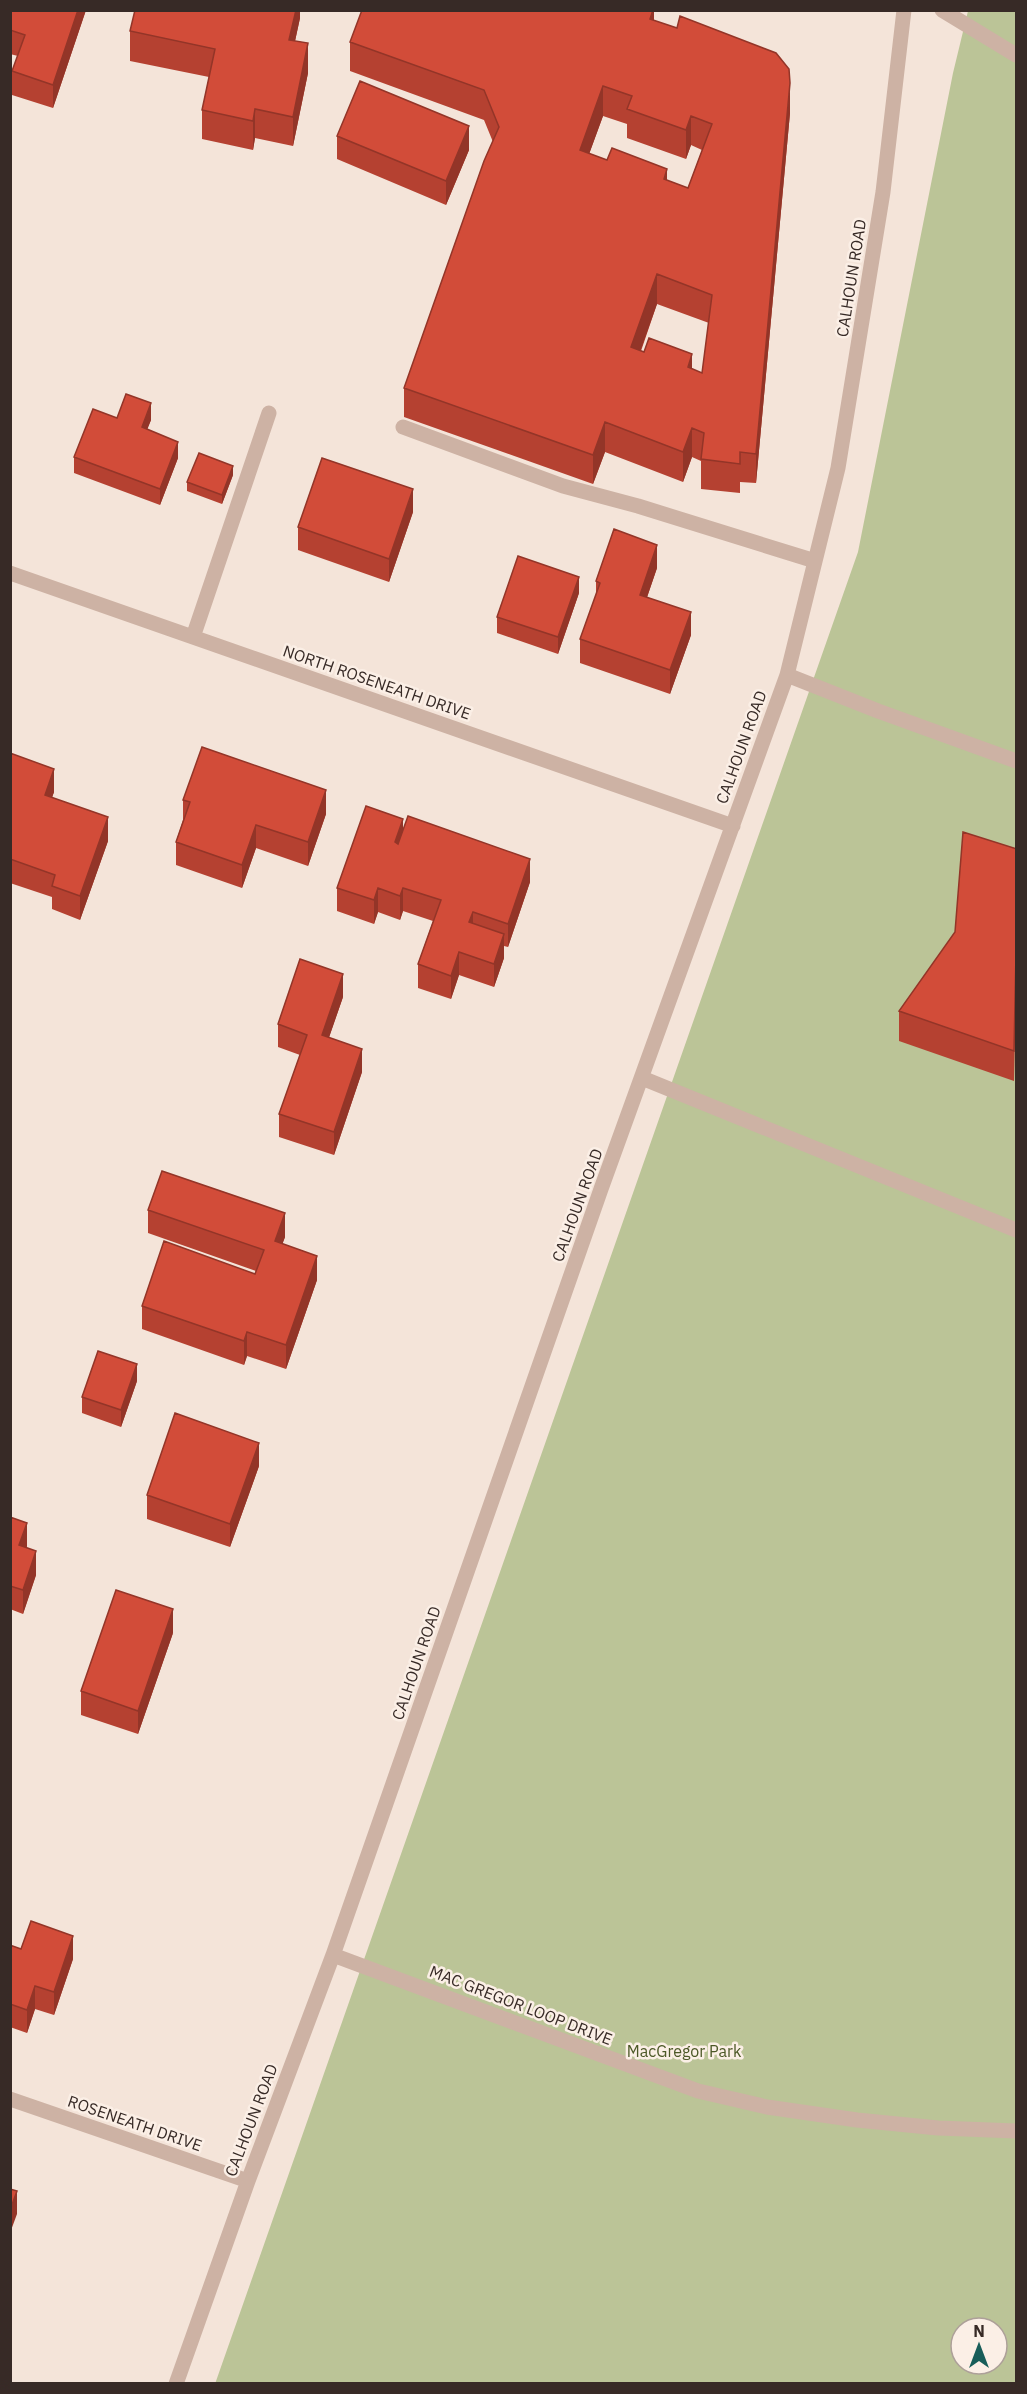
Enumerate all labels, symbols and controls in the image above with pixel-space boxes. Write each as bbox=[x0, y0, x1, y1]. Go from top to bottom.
street label: CALHOUN ROAD bbox=[832, 218, 870, 338]
street label: NORTH ROSENEATH DRIVE bbox=[280, 640, 474, 724]
street label: CALHOUN ROAD bbox=[711, 688, 771, 806]
street label: CALHOUN ROAD bbox=[547, 1146, 607, 1264]
street label: CALHOUN ROAD bbox=[387, 1604, 445, 1722]
street label: MAC GREGOR LOOP DRIVE bbox=[427, 1961, 615, 2049]
park label: MacGregor Park bbox=[627, 2041, 742, 2061]
street label: CALHOUN ROAD bbox=[220, 2061, 282, 2179]
street label: ROSENEATH DRIVE bbox=[65, 2091, 205, 2155]
north arrow bbox=[949, 2316, 1009, 2376]
text: N bbox=[973, 2321, 985, 2341]

